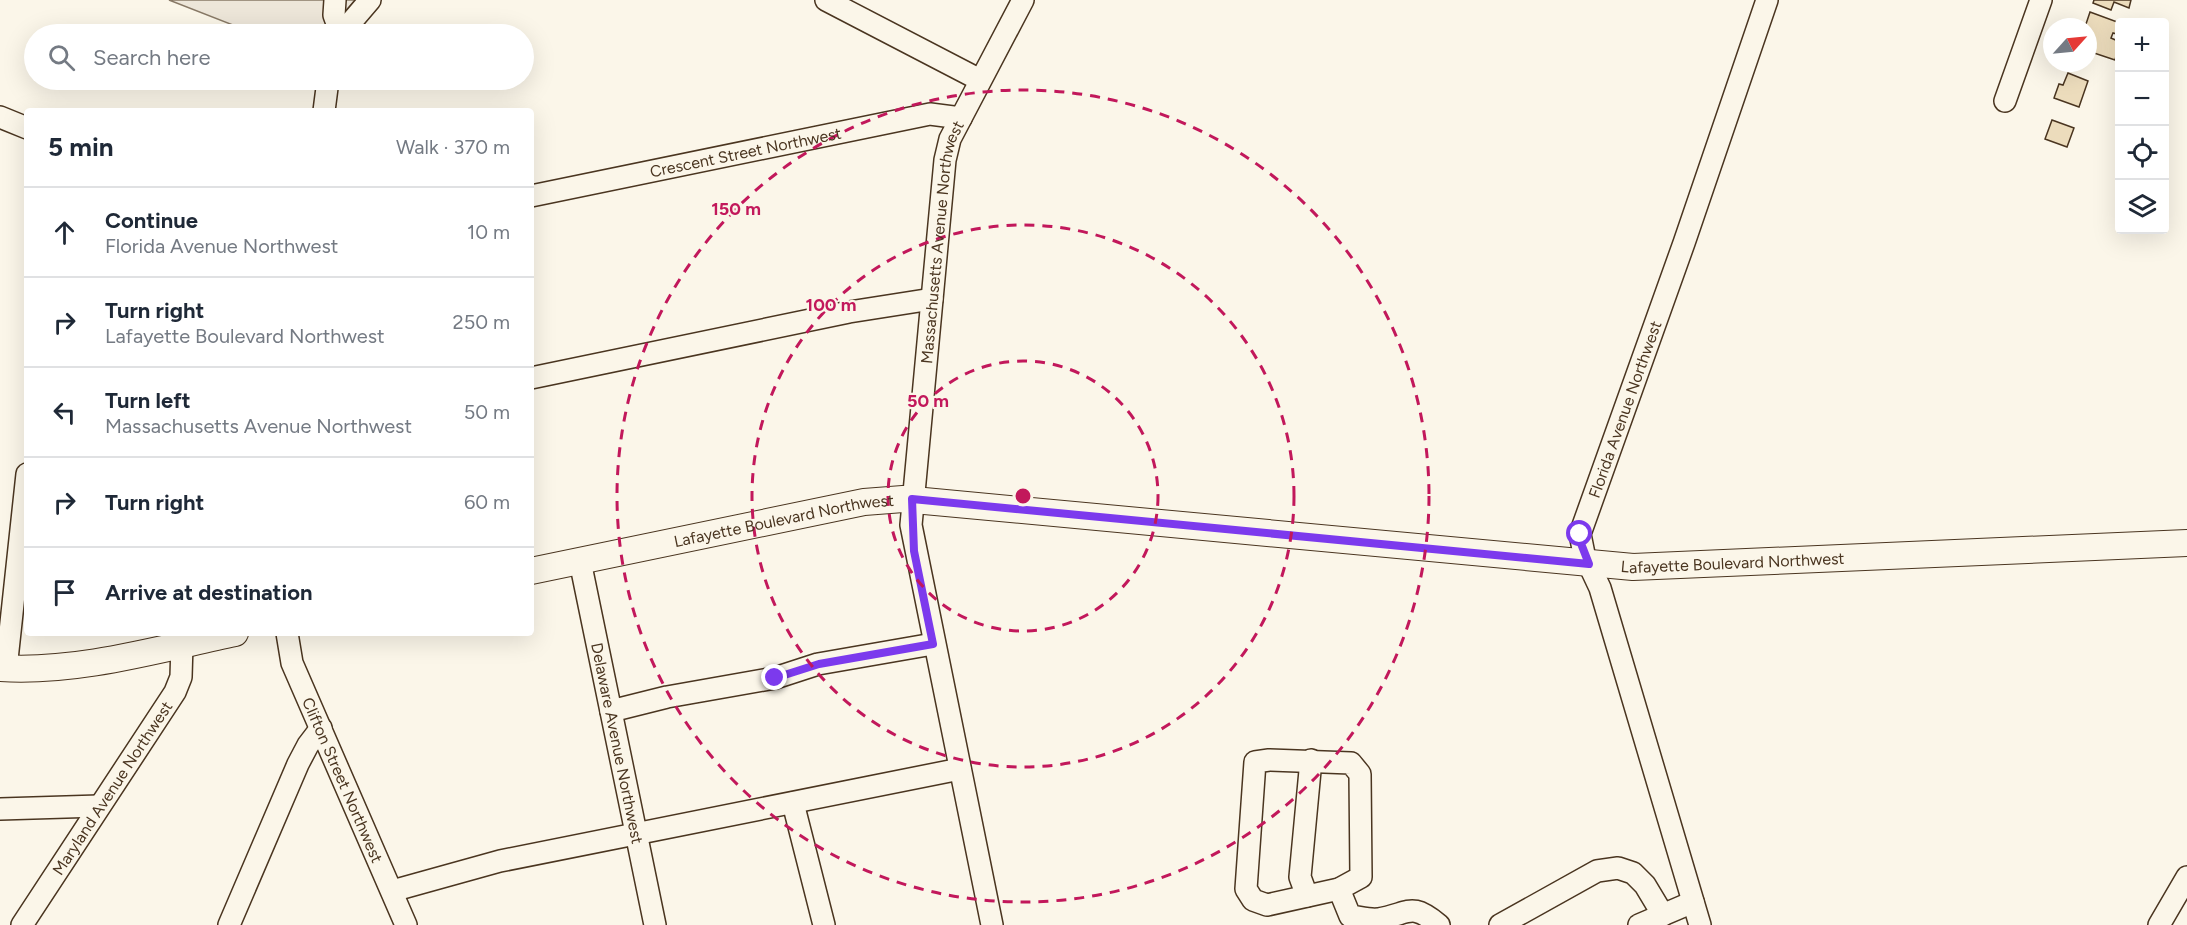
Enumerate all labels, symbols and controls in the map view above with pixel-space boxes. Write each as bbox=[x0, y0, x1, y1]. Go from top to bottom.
north arrow bbox=[2043, 18, 2097, 72]
map controls bbox=[2115, 18, 2169, 234]
button: + bbox=[2115, 18, 2169, 72]
search box bbox=[24, 24, 534, 90]
icon: search bbox=[45, 41, 78, 74]
text: Search here bbox=[93, 44, 211, 71]
button: − bbox=[2115, 72, 2169, 126]
street label: Massachusetts Avenue Northwest bbox=[917, 117, 968, 365]
street label: Crescent Street Northwest bbox=[648, 123, 843, 181]
button: locate bbox=[2115, 126, 2169, 180]
text: 5 min bbox=[48, 131, 114, 163]
text: Walk · 370 m bbox=[396, 135, 510, 159]
button: layers bbox=[2115, 180, 2169, 234]
text: 150 m bbox=[711, 198, 761, 220]
text: Continue bbox=[105, 207, 198, 234]
icon: ahead bbox=[48, 216, 81, 249]
text: 10 m bbox=[467, 220, 510, 244]
text: Florida Avenue Northwest bbox=[105, 234, 338, 258]
text: 100 m bbox=[806, 294, 856, 316]
text: Turn right bbox=[105, 297, 204, 324]
icon: right bbox=[48, 306, 81, 339]
text: 250 m bbox=[453, 310, 510, 334]
street label: Florida Avenue Northwest bbox=[1585, 318, 1665, 501]
text: Lafayette Boulevard Northwest bbox=[105, 324, 385, 348]
text: Turn left bbox=[105, 387, 191, 414]
text: 50 m bbox=[907, 390, 949, 412]
icon: left bbox=[48, 396, 81, 429]
text: 50 m bbox=[464, 400, 510, 424]
text: Massachusetts Avenue Northwest bbox=[105, 414, 412, 438]
icon: right bbox=[48, 486, 81, 519]
centre of rings bbox=[1013, 486, 1033, 506]
text: Turn right bbox=[105, 489, 204, 516]
text: 60 m bbox=[464, 490, 510, 514]
street label: Lafayette Boulevard Northwest bbox=[672, 491, 895, 551]
route start bbox=[1566, 520, 1592, 546]
street label: Lafayette Boulevard Northwest bbox=[1620, 549, 1845, 577]
icon: arrive bbox=[48, 576, 81, 609]
text: Arrive at destination bbox=[105, 579, 313, 606]
street label: Delaware Avenue Northwest bbox=[587, 641, 647, 845]
route end bbox=[761, 664, 787, 690]
street label: Clifton Street Northwest bbox=[298, 695, 387, 866]
street label: Maryland Avenue Northwest bbox=[48, 698, 176, 879]

